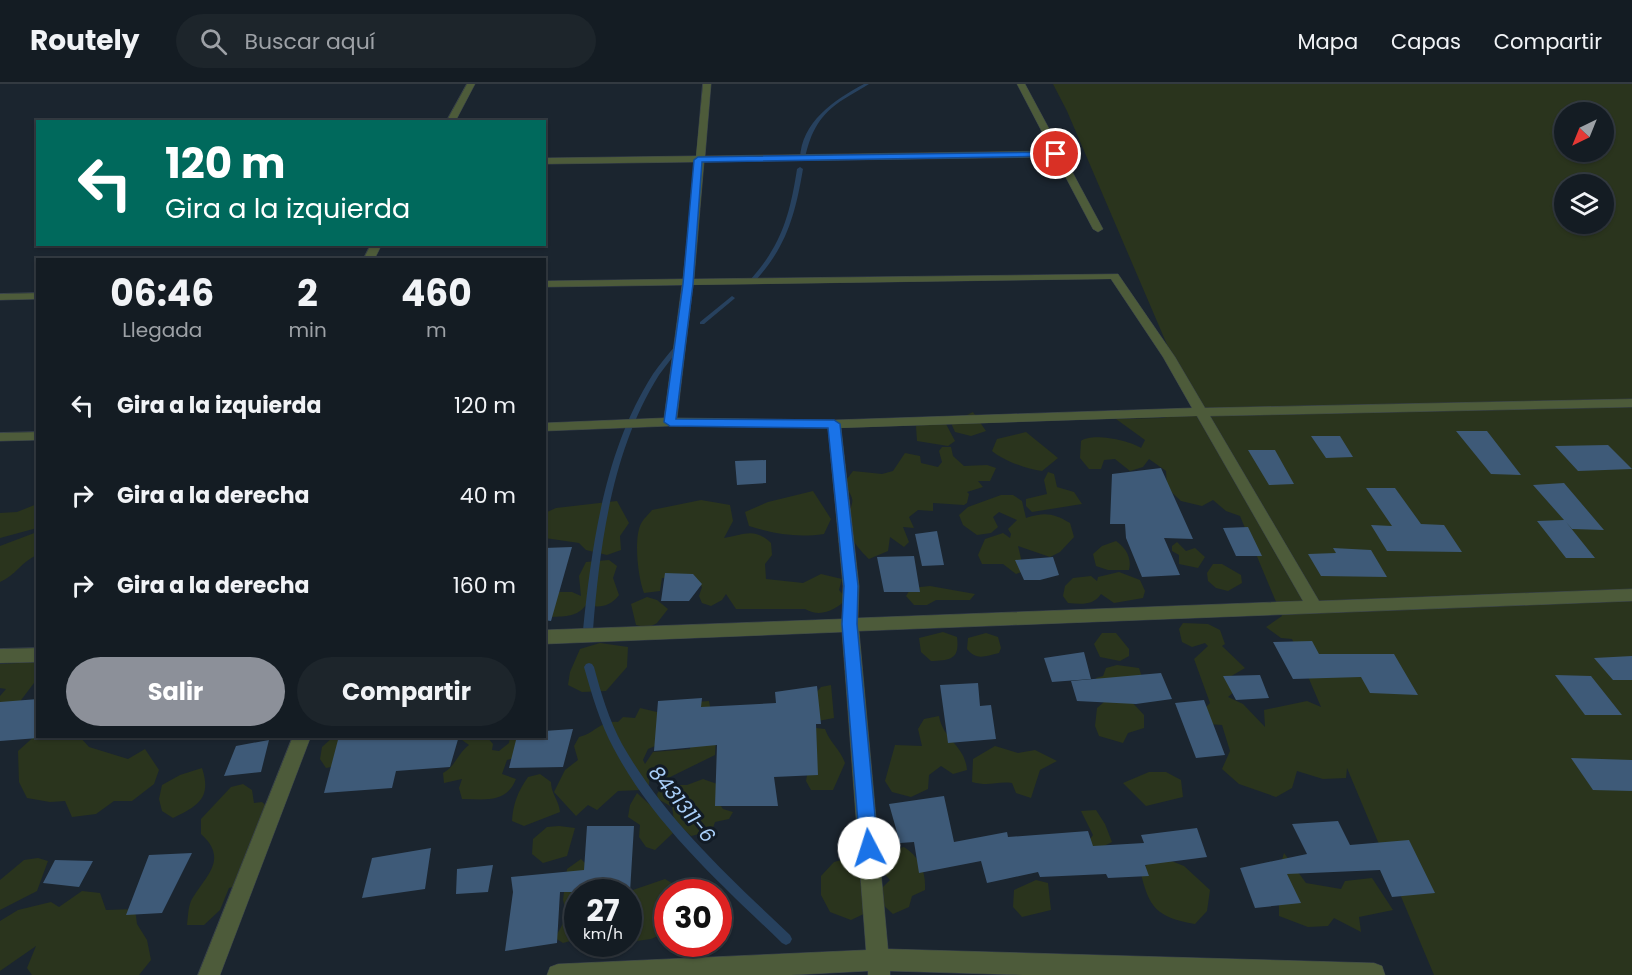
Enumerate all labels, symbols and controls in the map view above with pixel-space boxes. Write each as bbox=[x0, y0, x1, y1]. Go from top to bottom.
search box bbox=[176, 14, 596, 68]
text: Routely bbox=[30, 21, 140, 60]
icon: search bbox=[197, 25, 230, 58]
text: Buscar aquí bbox=[245, 26, 375, 57]
text: Mapa bbox=[1297, 27, 1358, 56]
text: Capas bbox=[1391, 27, 1461, 56]
text: Compartir bbox=[1494, 27, 1602, 56]
north arrow bbox=[1554, 102, 1614, 162]
map controls bbox=[1554, 102, 1614, 234]
pin bbox=[1030, 128, 1081, 179]
text: 120 m bbox=[165, 134, 286, 193]
icon: arrive bbox=[1039, 137, 1072, 170]
icon: left bbox=[66, 144, 144, 222]
button: layers bbox=[1554, 174, 1614, 234]
text: Gira a la izquierda bbox=[165, 190, 410, 227]
text: 06:46 bbox=[110, 268, 214, 319]
text: 2 bbox=[297, 268, 318, 319]
text: 460 bbox=[401, 268, 472, 319]
text: Llegada bbox=[122, 316, 202, 344]
text: min bbox=[288, 316, 327, 344]
text: m bbox=[426, 316, 447, 344]
icon: left bbox=[66, 389, 99, 422]
text: Gira a la izquierda bbox=[117, 390, 321, 421]
text: 120 m bbox=[454, 390, 516, 421]
icon: right bbox=[66, 479, 99, 512]
text: Gira a la derecha bbox=[117, 480, 310, 511]
text: 40 m bbox=[460, 480, 516, 511]
icon: right bbox=[66, 569, 99, 602]
text: Gira a la derecha bbox=[117, 570, 310, 601]
text: 160 m bbox=[453, 570, 516, 601]
button: Salir bbox=[66, 657, 285, 726]
button: Compartir bbox=[297, 657, 516, 726]
water label: 8431311-6 bbox=[642, 760, 722, 848]
position arrow bbox=[837, 816, 901, 880]
speed limit sign: 30 bbox=[654, 879, 732, 957]
text: 27 bbox=[586, 889, 620, 932]
text: km/h bbox=[583, 923, 623, 944]

